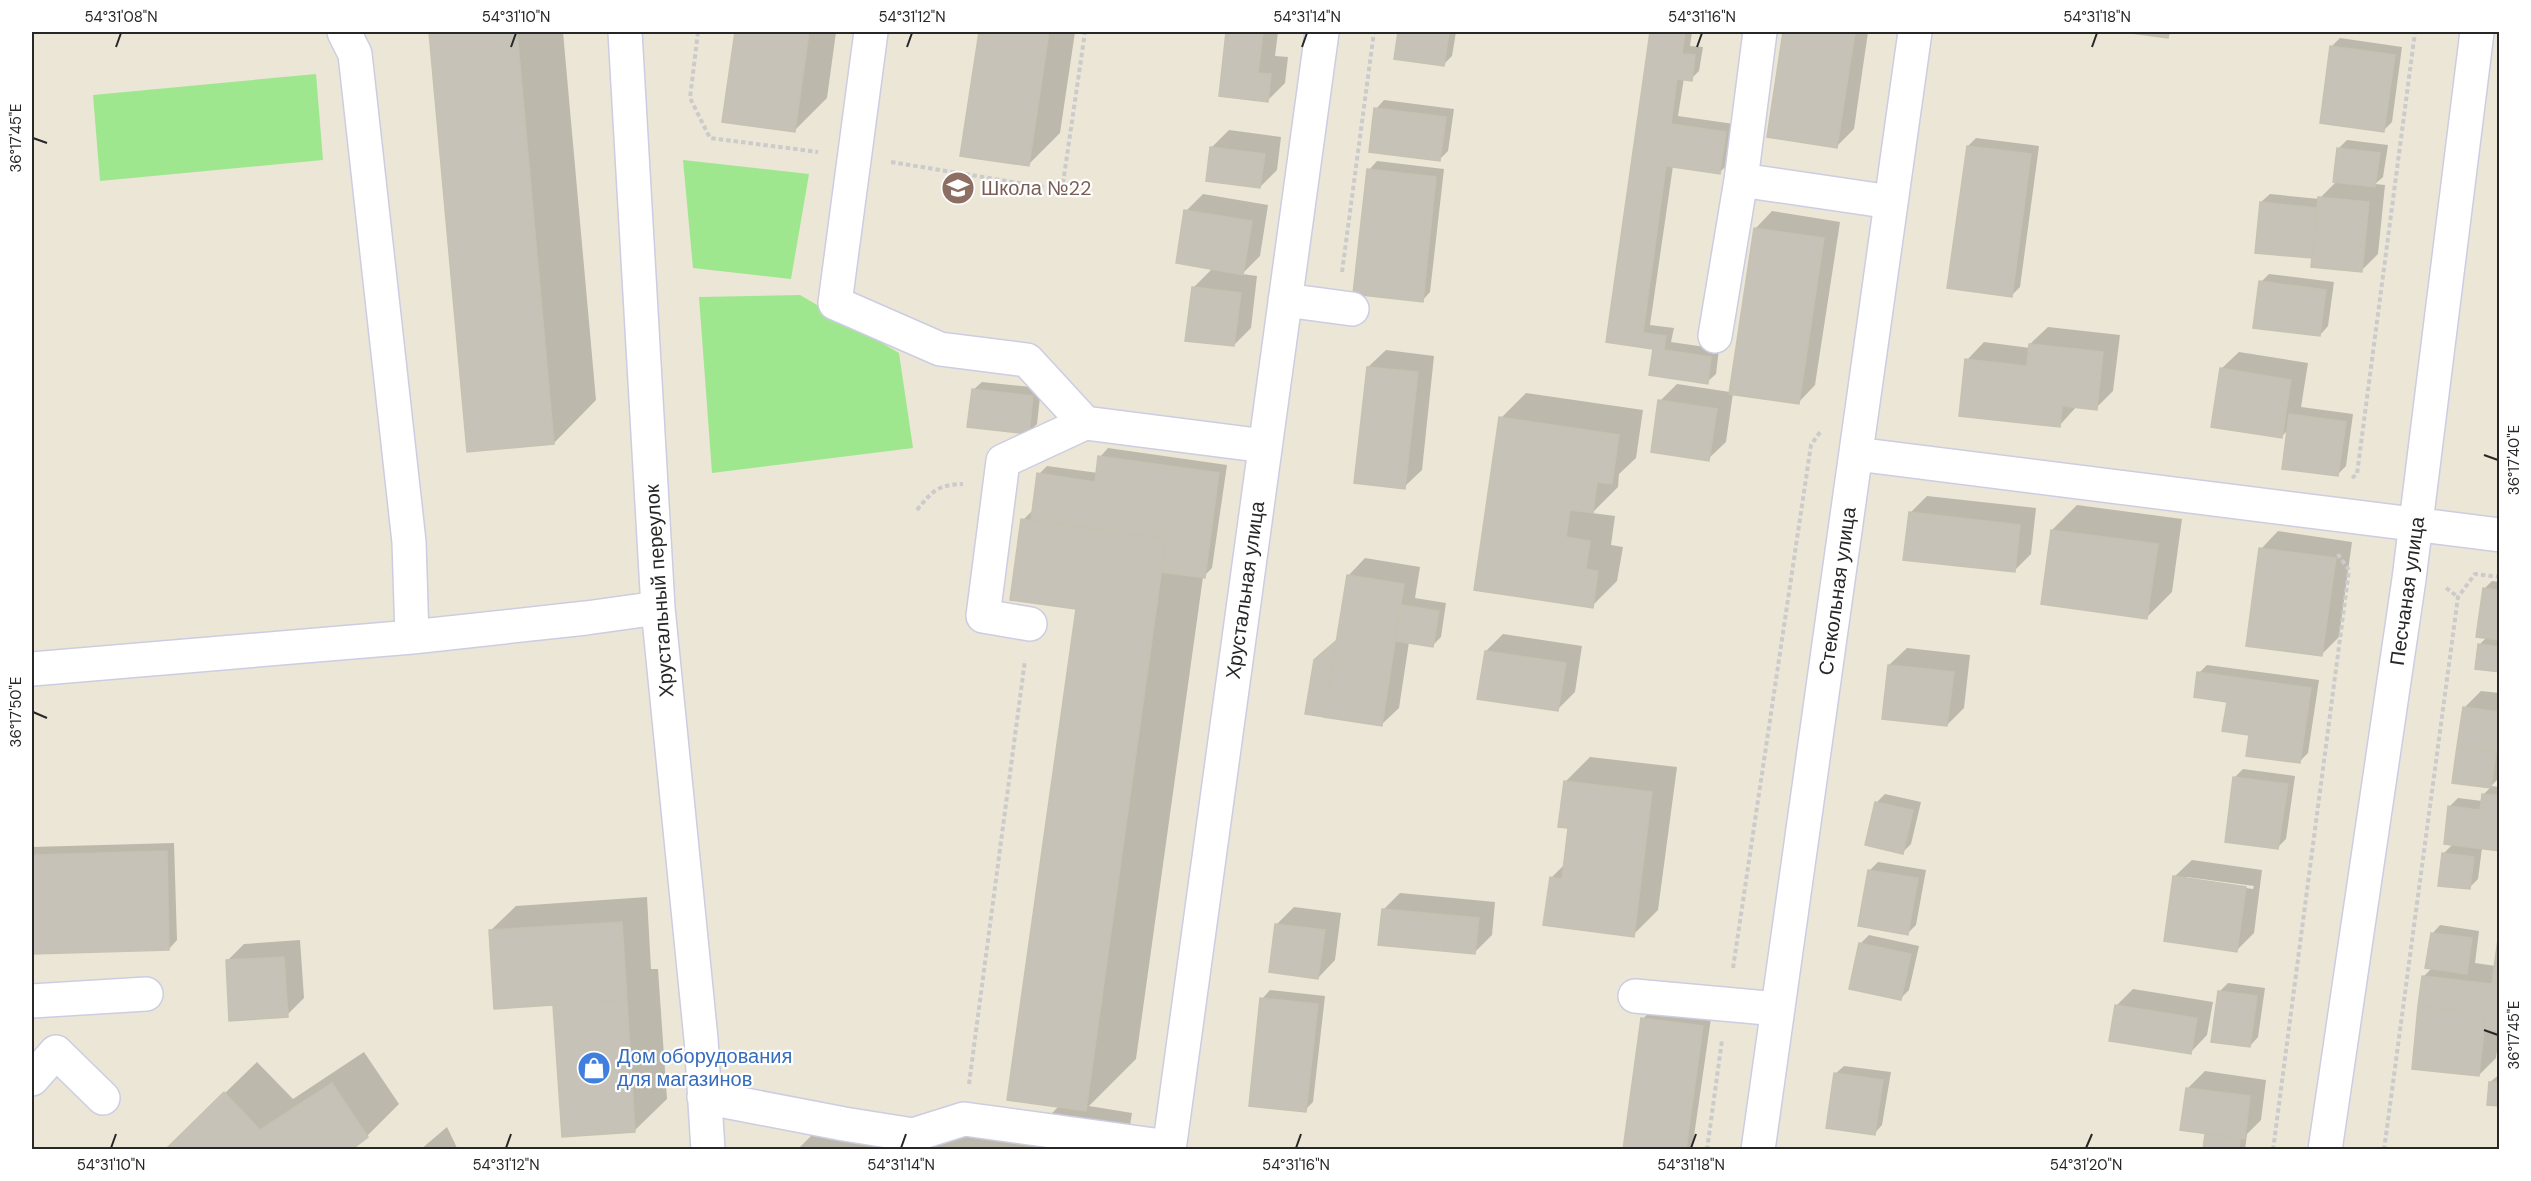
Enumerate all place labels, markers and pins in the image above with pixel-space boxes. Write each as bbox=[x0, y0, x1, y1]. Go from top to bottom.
school or university icon: Школа №22 bbox=[940, 170, 976, 206]
place label: Школа №22 bbox=[981, 175, 1092, 201]
place label: Дом оборудования для магазинов bbox=[617, 1043, 792, 1092]
shop icon: Дом оборудования для магазинов bbox=[576, 1050, 612, 1086]

